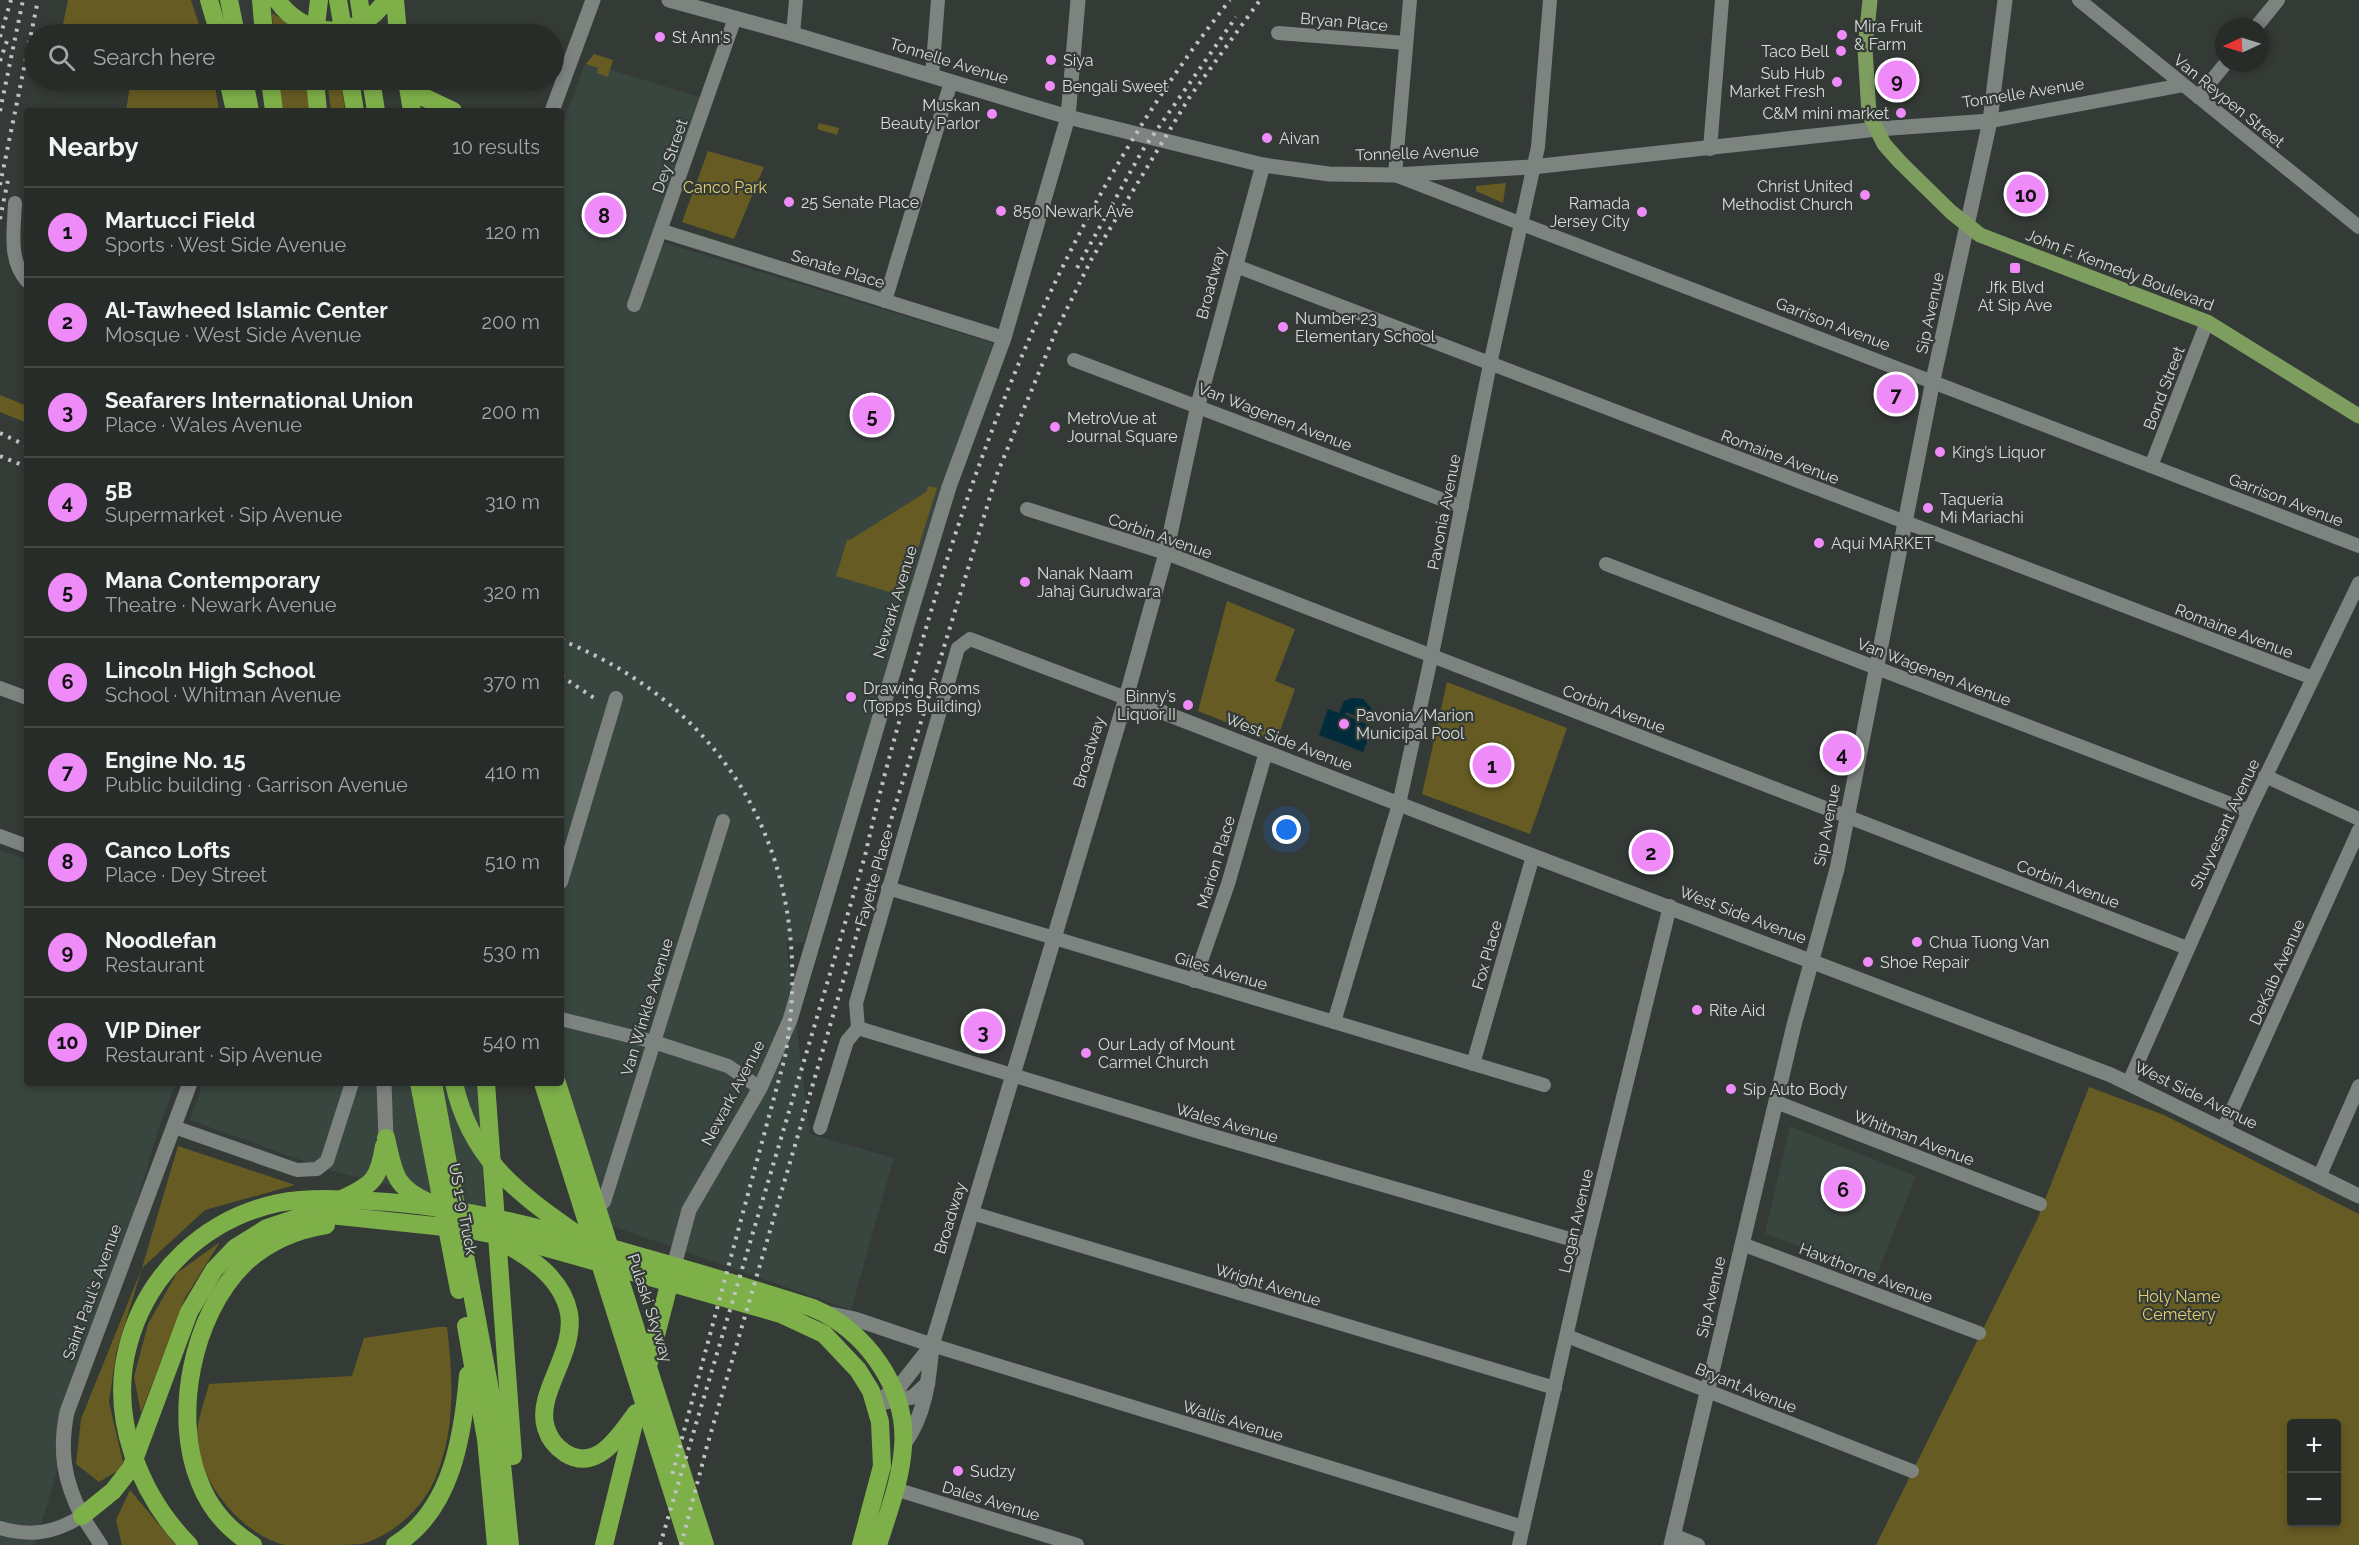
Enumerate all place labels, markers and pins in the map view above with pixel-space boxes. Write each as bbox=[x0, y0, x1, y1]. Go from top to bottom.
place label: Mira Fruit & Farm bbox=[1854, 17, 1923, 54]
place label: St Ann's bbox=[672, 28, 731, 47]
marker: Mira Fruit & Farm bbox=[1835, 28, 1849, 42]
marker: St Ann's bbox=[653, 30, 667, 44]
place label: Taco Bell bbox=[1761, 42, 1830, 61]
marker: Taco Bell bbox=[1834, 44, 1848, 58]
place label: Siya bbox=[1063, 51, 1093, 70]
marker: Siya bbox=[1044, 53, 1058, 67]
pin: 9 bbox=[1878, 58, 1916, 103]
place label: Sub Hub Market Fresh bbox=[1729, 64, 1825, 101]
marker: Sub Hub Market Fresh bbox=[1830, 75, 1844, 89]
place label: Bengali Sweet bbox=[1062, 77, 1169, 96]
marker: Bengali Sweet bbox=[1043, 79, 1057, 93]
place label: Muskan Beauty Parlor bbox=[880, 96, 980, 133]
place label: C&M mini market bbox=[1762, 104, 1890, 123]
marker: C&M mini market bbox=[1894, 106, 1908, 120]
marker: Muskan Beauty Parlor bbox=[985, 107, 999, 121]
place label: Aivan bbox=[1279, 129, 1320, 148]
marker: Aivan bbox=[1260, 131, 1274, 145]
pin: 10 bbox=[2006, 172, 2046, 216]
place label: Christ United Methodist Church bbox=[1722, 177, 1853, 214]
marker: Christ United Methodist Church bbox=[1858, 188, 1872, 202]
pin: 8 bbox=[584, 192, 624, 238]
place label: 25 Senate Place bbox=[801, 193, 919, 212]
place label: Ramada Jersey City bbox=[1550, 194, 1630, 231]
marker: 25 Senate Place bbox=[782, 195, 796, 209]
place label: 850 Newark Ave bbox=[1013, 202, 1134, 221]
marker: 850 Newark Ave bbox=[994, 204, 1008, 218]
marker: Ramada Jersey City bbox=[1635, 205, 1649, 219]
marker: Jfk Blvd At Sip Ave bbox=[2008, 261, 2022, 275]
place label: Jfk Blvd At Sip Ave bbox=[1978, 278, 2052, 315]
place label: Number 23 Elementary School bbox=[1295, 309, 1436, 346]
marker: Number 23 Elementary School bbox=[1276, 320, 1290, 334]
pin: 7 bbox=[1876, 372, 1916, 416]
pin: 5 bbox=[852, 392, 892, 438]
place label: MetroVue at Journal Square bbox=[1067, 409, 1178, 446]
marker: MetroVue at Journal Square bbox=[1048, 420, 1062, 434]
place label: King’s Liquor bbox=[1952, 443, 2046, 462]
marker: King’s Liquor bbox=[1933, 445, 1947, 459]
place label: Taquería Mi Mariachi bbox=[1940, 490, 2024, 527]
marker: Taquería Mi Mariachi bbox=[1921, 501, 1935, 515]
place label: Aquí MARKET bbox=[1831, 534, 1934, 553]
marker: Aquí MARKET bbox=[1812, 536, 1826, 550]
place label: Nanak Naam Jahaj Gurudwara bbox=[1037, 564, 1161, 601]
marker: Nanak Naam Jahaj Gurudwara bbox=[1018, 575, 1032, 589]
place label: Drawing Rooms (Topps Building) bbox=[863, 679, 981, 716]
place label: Binny’s Liquor II bbox=[1117, 687, 1176, 724]
marker: Drawing Rooms (Topps Building) bbox=[844, 690, 858, 704]
marker: Binny’s Liquor II bbox=[1181, 698, 1195, 712]
place label: Pavonia/Marion Municipal Pool bbox=[1356, 706, 1474, 743]
marker: Pavonia/Marion Municipal Pool bbox=[1337, 717, 1351, 731]
pin: 4 bbox=[1822, 730, 1862, 776]
pin: 1 bbox=[1472, 742, 1512, 788]
pin: 2 bbox=[1632, 830, 1670, 874]
place label: Chua Tuong Van bbox=[1929, 933, 2049, 952]
marker: Chua Tuong Van bbox=[1910, 935, 1924, 949]
place label: Shoe Repair bbox=[1880, 953, 1970, 972]
marker: Shoe Repair bbox=[1861, 955, 1875, 969]
place label: Rite Aid bbox=[1709, 1001, 1765, 1020]
marker: Rite Aid bbox=[1690, 1003, 1704, 1017]
pin: 3 bbox=[964, 1008, 1002, 1054]
place label: Our Lady of Mount Carmel Church bbox=[1098, 1035, 1236, 1072]
marker: Our Lady of Mount Carmel Church bbox=[1079, 1046, 1093, 1060]
place label: Sip Auto Body bbox=[1743, 1080, 1848, 1099]
marker: Sip Auto Body bbox=[1724, 1082, 1738, 1096]
pin: 6 bbox=[1824, 1166, 1862, 1212]
place label: Sudzy bbox=[970, 1462, 1016, 1481]
marker: Sudzy bbox=[951, 1464, 965, 1478]

